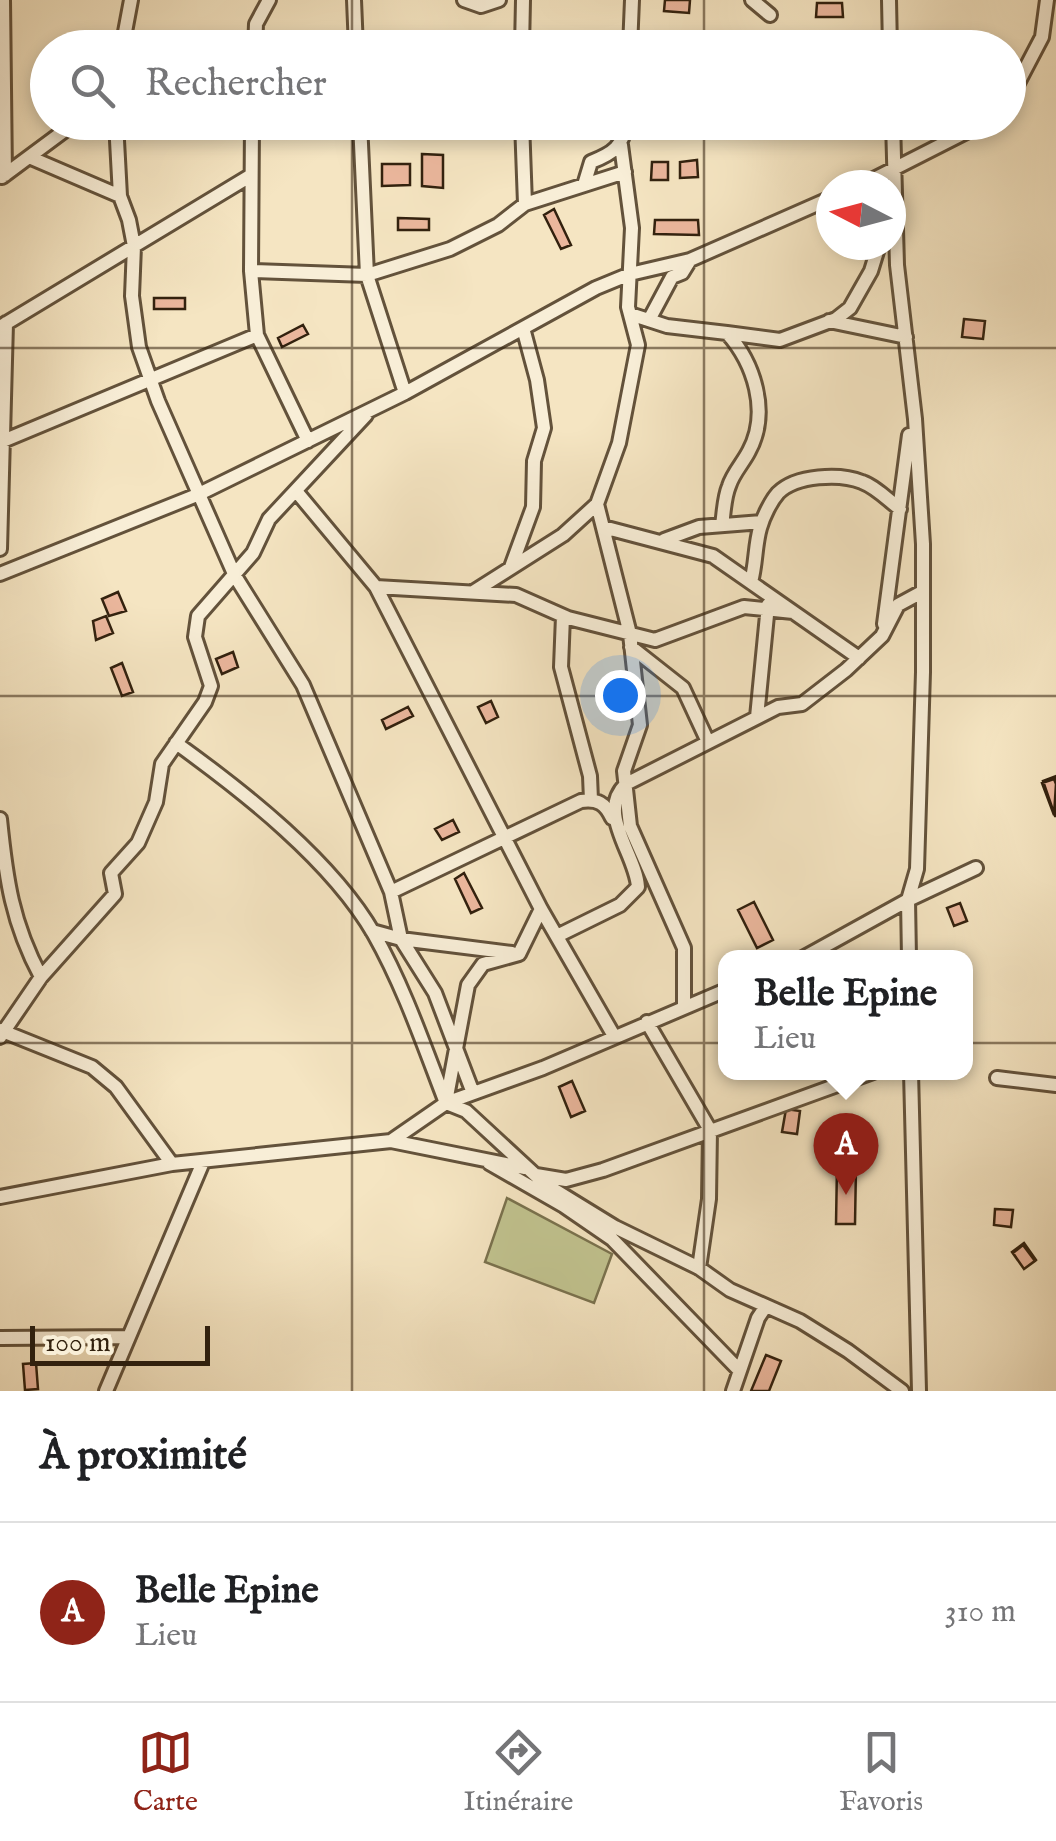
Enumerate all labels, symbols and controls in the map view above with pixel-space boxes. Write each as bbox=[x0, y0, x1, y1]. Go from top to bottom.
search box bbox=[30, 30, 1026, 140]
icon: search bbox=[65, 58, 120, 113]
text: Rechercher bbox=[145, 61, 327, 109]
north arrow bbox=[816, 170, 906, 260]
your location bbox=[595, 670, 646, 721]
popup bbox=[718, 950, 973, 1080]
text: Belle Epine bbox=[754, 971, 937, 1019]
text: Lieu bbox=[754, 1019, 816, 1060]
pin: A bbox=[814, 1112, 878, 1195]
scale bar bbox=[30, 1321, 210, 1366]
text: 100 m bbox=[45, 1326, 111, 1361]
text: À proximité bbox=[40, 1430, 247, 1483]
text: Belle Epine bbox=[135, 1568, 319, 1616]
text: A bbox=[62, 1592, 83, 1633]
text: 310 m bbox=[945, 1592, 1016, 1633]
text: Lieu bbox=[135, 1616, 197, 1657]
tab: Carte bbox=[133, 1725, 198, 1820]
tab: Itinéraire bbox=[464, 1725, 573, 1820]
tab: Favoris bbox=[839, 1725, 923, 1820]

